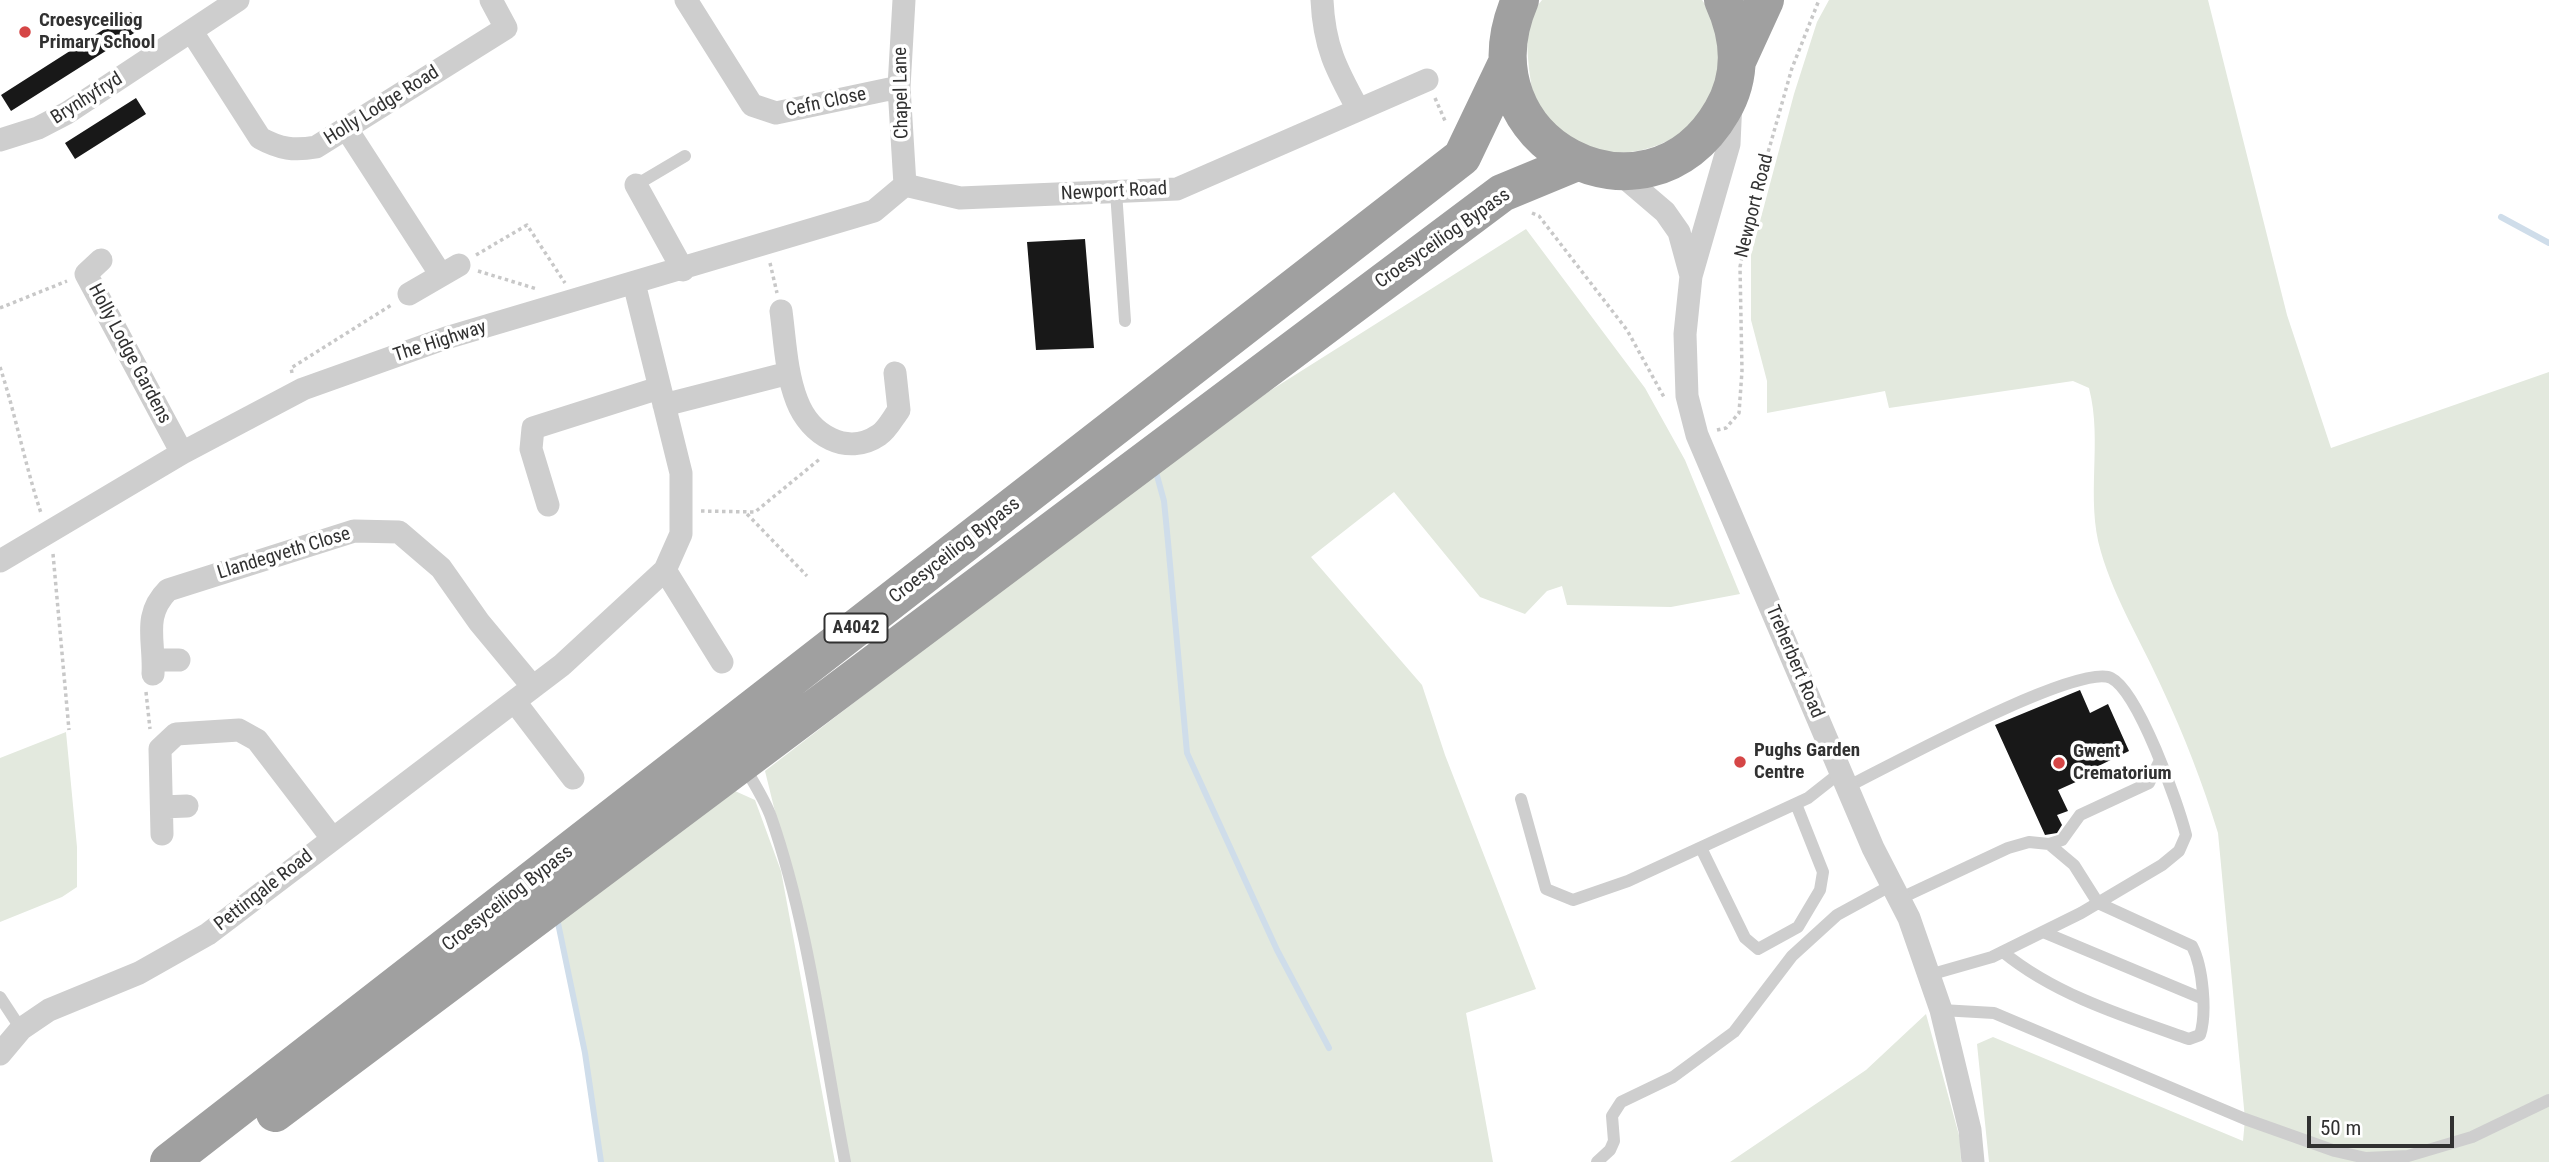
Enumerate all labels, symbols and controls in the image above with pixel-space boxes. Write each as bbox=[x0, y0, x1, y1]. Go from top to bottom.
place label: Croesyceiliog Primary School bbox=[39, 10, 155, 54]
marker: Croesyceiliog Primary School bbox=[17, 24, 33, 40]
street label: Chapel Lane bbox=[890, 47, 914, 139]
street label: Holly Lodge Road bbox=[320, 62, 444, 150]
street label: Brynhyfryd bbox=[47, 68, 127, 130]
street label: Cefn Close bbox=[784, 83, 868, 123]
street label: Newport Road bbox=[1731, 152, 1779, 260]
street label: Newport Road bbox=[1060, 178, 1168, 206]
street label: Croesyceiliog Bypass bbox=[1371, 184, 1515, 294]
street label: Holly Lodge Gardens bbox=[83, 280, 175, 428]
street label: The Highway bbox=[391, 316, 489, 368]
street label: Croesyceiliog Bypass bbox=[885, 493, 1025, 609]
street label: Llandegveth Close bbox=[215, 523, 353, 585]
street label: Treherbert Road bbox=[1760, 602, 1828, 722]
road number: A4042 bbox=[824, 614, 888, 642]
place label: Pughs Garden Centre bbox=[1754, 740, 1860, 784]
place label: Gwent Crematorium bbox=[2073, 741, 2172, 785]
marker: Pughs Garden Centre bbox=[1732, 754, 1748, 770]
marker: Gwent Crematorium bbox=[2051, 755, 2067, 771]
street label: Croesyceiliog Bypass bbox=[438, 841, 578, 957]
street label: Pettingale Road bbox=[210, 846, 318, 936]
scale bar bbox=[2311, 1102, 2458, 1146]
text: 50 m bbox=[2320, 1116, 2361, 1140]

